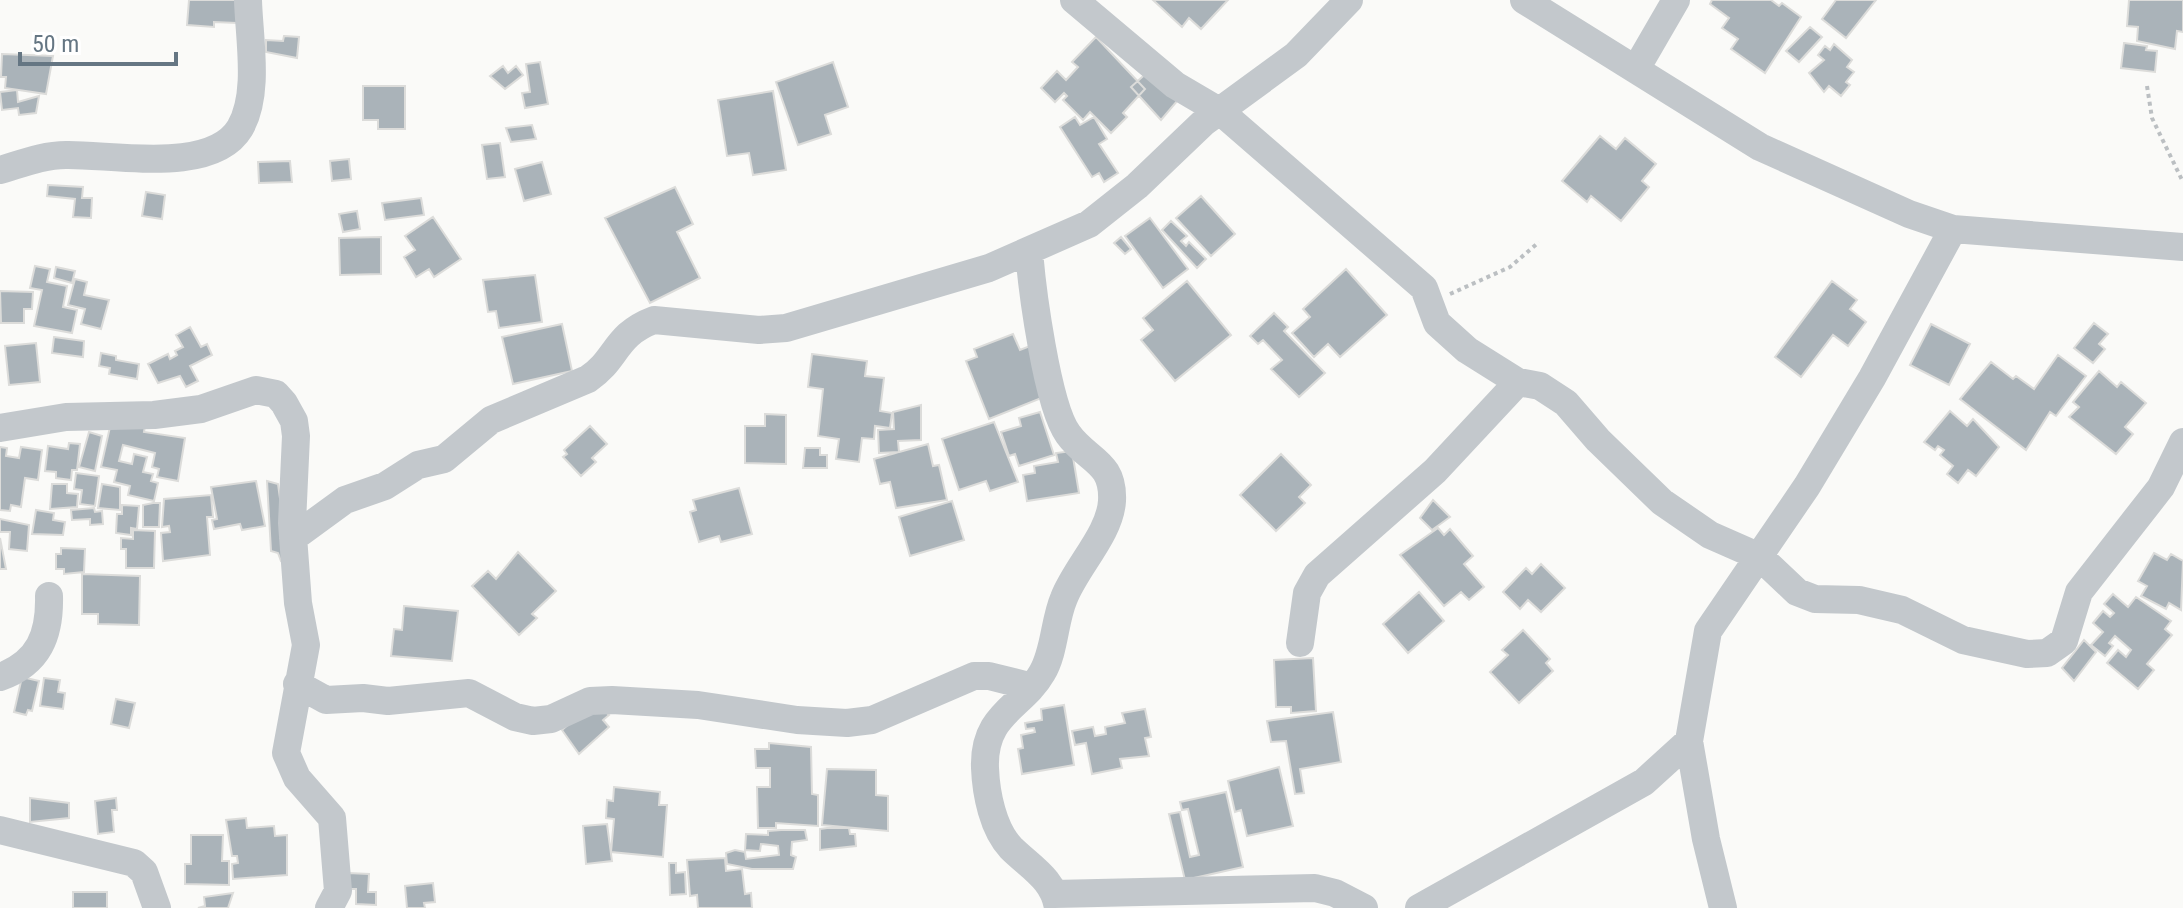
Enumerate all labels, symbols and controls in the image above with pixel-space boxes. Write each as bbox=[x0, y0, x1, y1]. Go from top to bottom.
scale bar bbox=[20, 16, 176, 66]
text: 50 m bbox=[32, 30, 79, 58]

